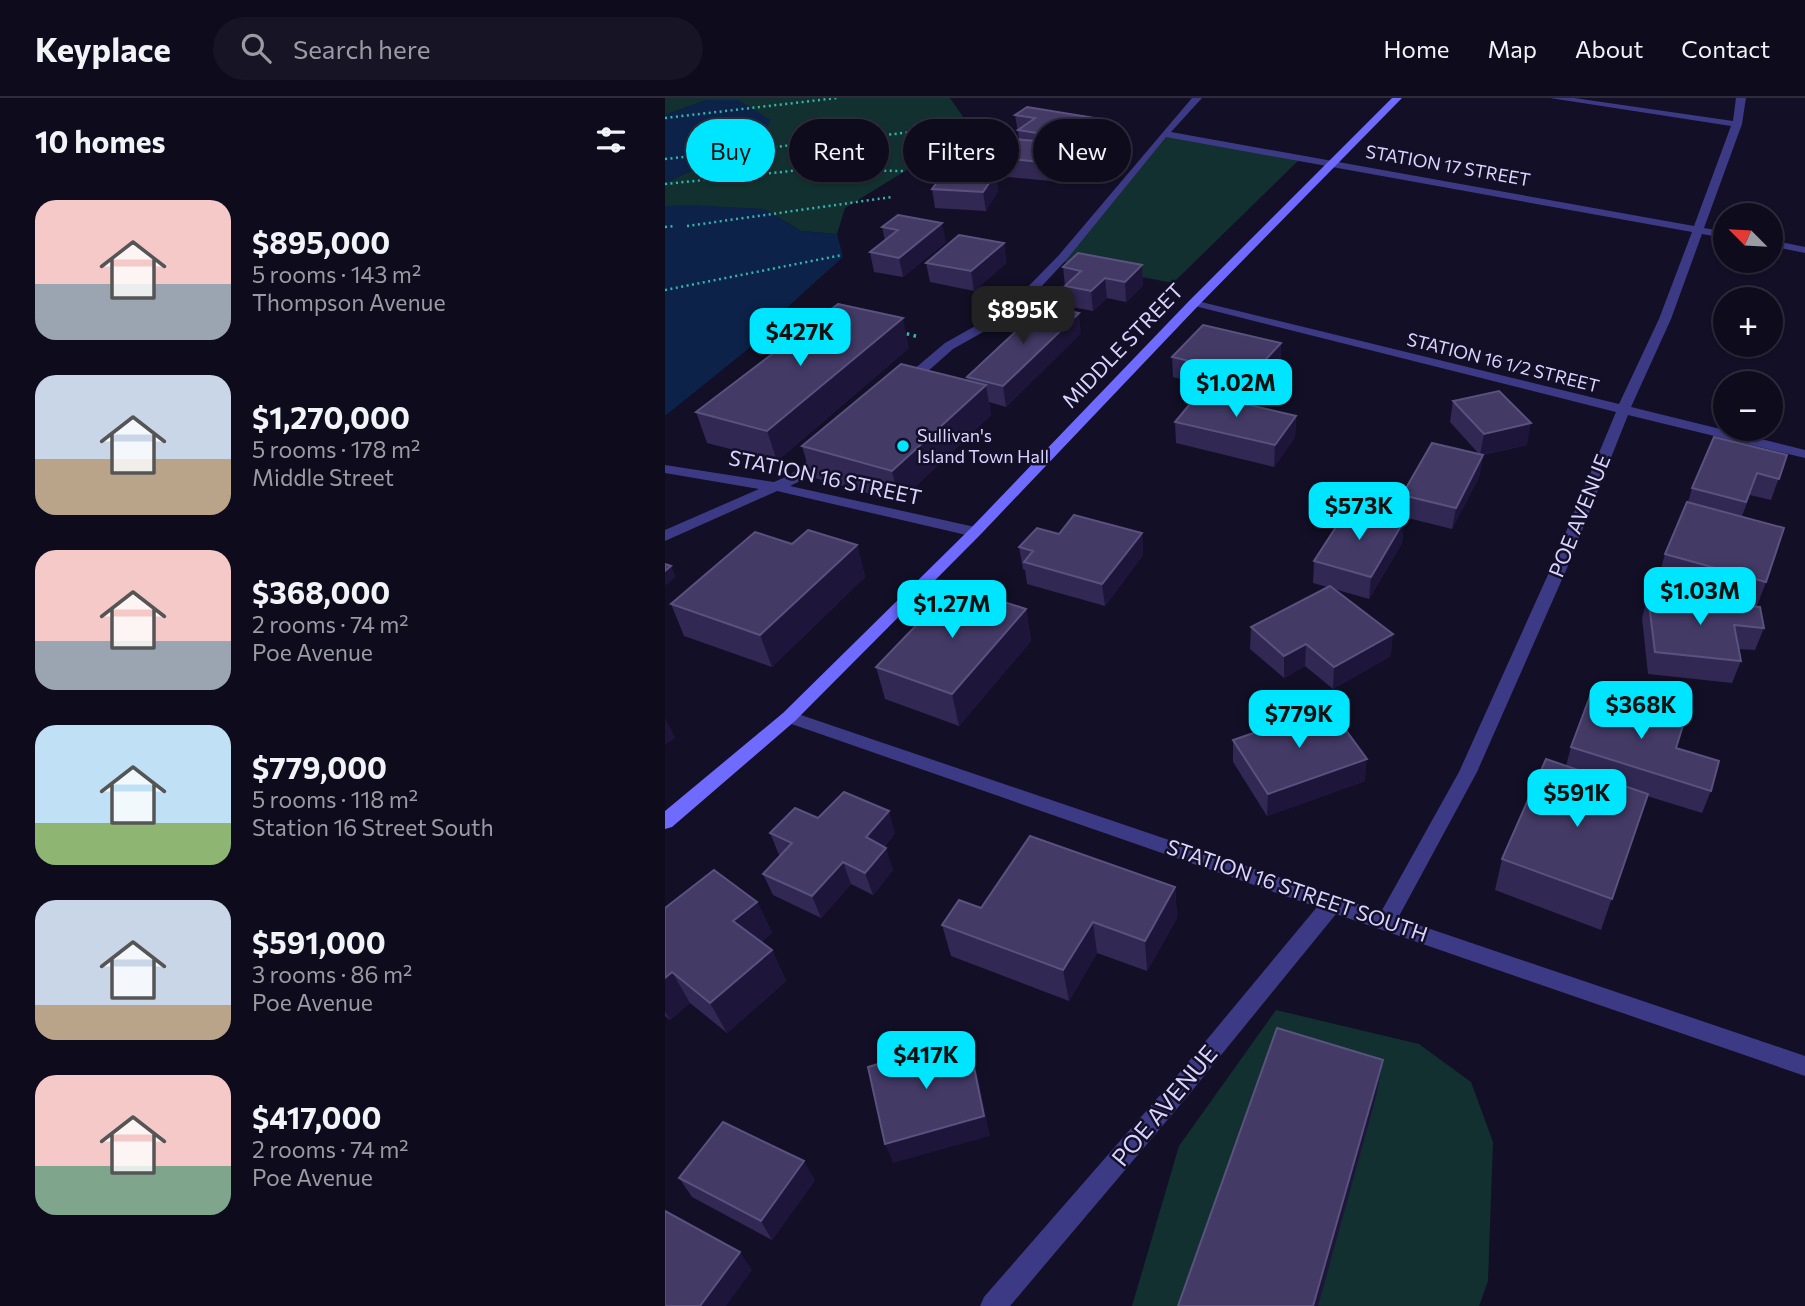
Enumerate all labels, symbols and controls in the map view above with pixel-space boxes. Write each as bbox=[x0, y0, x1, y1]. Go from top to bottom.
search box bbox=[213, 17, 703, 80]
text: Keyplace bbox=[35, 28, 171, 69]
icon: search bbox=[237, 29, 275, 67]
text: Search here bbox=[293, 33, 430, 64]
text: Home bbox=[1384, 34, 1450, 63]
text: Map bbox=[1488, 34, 1537, 63]
text: About bbox=[1575, 34, 1643, 63]
text: Contact bbox=[1681, 34, 1770, 63]
chip: Buy bbox=[686, 119, 775, 182]
chip: Rent bbox=[789, 119, 889, 182]
chip: Filters bbox=[903, 119, 1019, 182]
chip: New bbox=[1033, 119, 1131, 182]
icon: filters bbox=[592, 121, 630, 159]
text: 10 homes bbox=[35, 122, 165, 159]
street label: STATION 17 STREET bbox=[1364, 140, 1532, 190]
north arrow bbox=[1713, 203, 1783, 273]
map controls bbox=[1713, 203, 1783, 441]
text: $895,000 bbox=[252, 223, 390, 260]
icon: home bbox=[91, 228, 175, 312]
text: 5 rooms · 143 m² bbox=[252, 260, 421, 288]
street label: MIDDLE STREET bbox=[1056, 278, 1188, 412]
pin: $895K bbox=[974, 286, 1072, 346]
button: + bbox=[1713, 287, 1783, 357]
text: Thompson Avenue bbox=[252, 288, 446, 316]
text: $895K bbox=[987, 295, 1059, 323]
pin: $427K bbox=[751, 308, 849, 368]
text: $427K bbox=[766, 317, 834, 345]
street label: STATION 16 1/2 STREET bbox=[1405, 327, 1602, 397]
pin: $1.02M bbox=[1179, 360, 1293, 419]
text: $1.02M bbox=[1196, 368, 1276, 396]
button: − bbox=[1713, 371, 1783, 441]
text: $1,270,000 bbox=[252, 398, 410, 435]
icon: home bbox=[91, 403, 175, 487]
place label: Sullivan's Island Town Hall bbox=[917, 424, 1049, 467]
text: 5 rooms · 178 m² bbox=[252, 435, 420, 463]
marker: Sullivan's Island Town Hall bbox=[895, 438, 911, 454]
street label: STATION 16 STREET bbox=[727, 444, 924, 509]
street label: POE AVENUE bbox=[1543, 450, 1615, 581]
text: Middle Street bbox=[252, 463, 394, 491]
pin: $573K bbox=[1310, 482, 1408, 542]
text: $573K bbox=[1325, 491, 1393, 519]
pin: $1.03M bbox=[1643, 568, 1757, 627]
text: $368,000 bbox=[252, 573, 390, 610]
text: $1.03M bbox=[1660, 576, 1740, 604]
icon: home bbox=[91, 578, 175, 662]
pin: $1.27M bbox=[895, 580, 1009, 640]
text: $1.27M bbox=[913, 589, 991, 617]
text: 2 rooms · 74 m² bbox=[252, 610, 408, 638]
text: Poe Avenue bbox=[252, 638, 373, 666]
pin: $368K bbox=[1592, 682, 1690, 741]
pin: $779K bbox=[1250, 690, 1348, 750]
text: $368K bbox=[1605, 690, 1677, 718]
text: $779K bbox=[1265, 699, 1333, 727]
text: $779,000 bbox=[252, 748, 387, 785]
icon: home bbox=[91, 753, 175, 837]
pin: $591K bbox=[1528, 770, 1626, 829]
text: $591K bbox=[1543, 778, 1611, 806]
text: 5 rooms · 118 m² bbox=[252, 785, 418, 813]
text: Station 16 Street South bbox=[252, 813, 494, 841]
street label: STATION 16 STREET SOUTH bbox=[1164, 833, 1431, 946]
text: $591,000 bbox=[252, 923, 386, 960]
icon: home bbox=[91, 928, 175, 1012]
text: 3 rooms · 86 m² bbox=[252, 960, 412, 988]
text: Poe Avenue bbox=[252, 988, 373, 1016]
pin: $417K bbox=[877, 1032, 975, 1091]
street label: POE AVENUE bbox=[1105, 1039, 1223, 1171]
text: $417K bbox=[893, 1040, 959, 1068]
text: $417,000 bbox=[252, 1098, 381, 1135]
icon: home bbox=[91, 1103, 175, 1187]
text: 2 rooms · 74 m² bbox=[252, 1135, 408, 1163]
text: Poe Avenue bbox=[252, 1163, 373, 1191]

